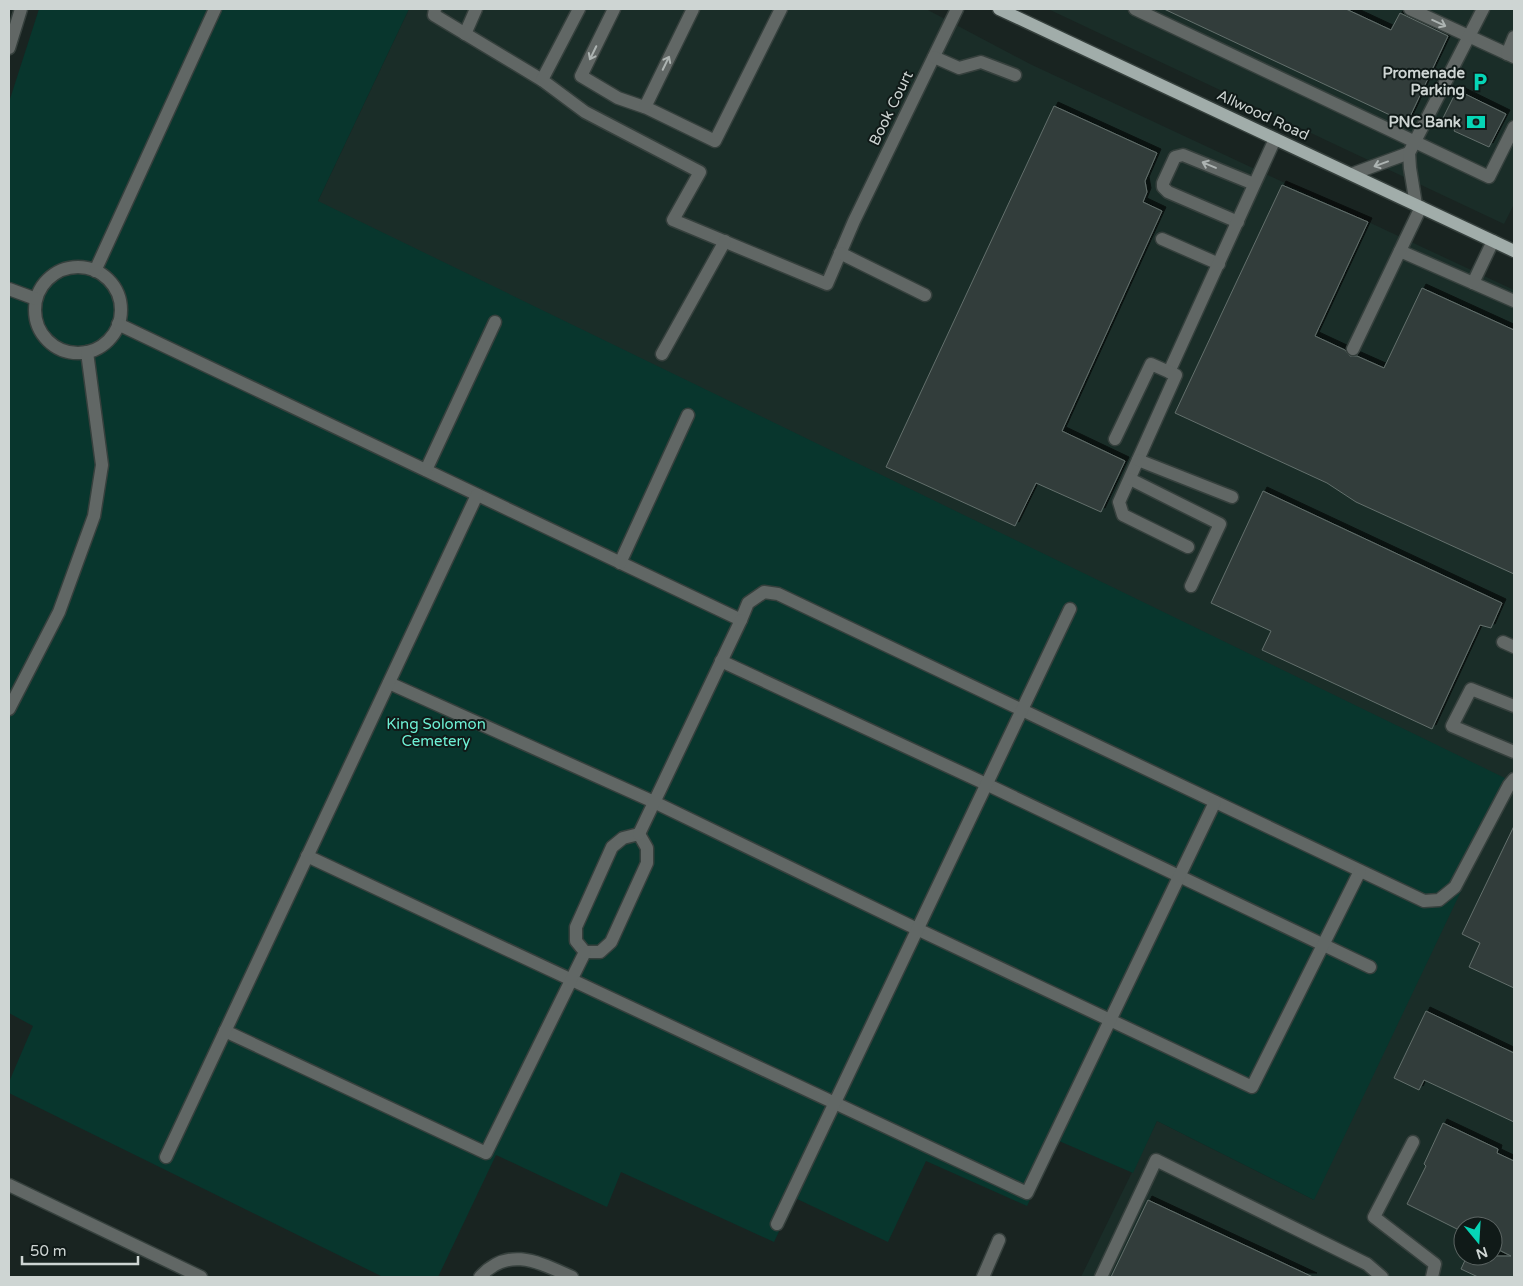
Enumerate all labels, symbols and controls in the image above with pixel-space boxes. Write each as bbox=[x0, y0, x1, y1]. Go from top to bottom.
one-way arrow bbox=[1431, 18, 1446, 28]
one-way arrow bbox=[587, 45, 597, 60]
one-way arrow bbox=[662, 56, 671, 71]
place label: Promenade Parking bbox=[1383, 64, 1465, 100]
street label: Book Court bbox=[865, 68, 917, 148]
parking icon: Promenade Parking bbox=[1469, 71, 1491, 93]
street label: Allwood Road bbox=[1214, 86, 1312, 144]
bank icon: PNC Bank bbox=[1465, 111, 1487, 133]
place label: PNC Bank bbox=[1388, 113, 1461, 131]
one-way arrow bbox=[1202, 160, 1217, 170]
one-way arrow bbox=[1374, 160, 1389, 169]
park label: King Solomon Cemetery bbox=[386, 715, 486, 750]
north arrow bbox=[1453, 1216, 1503, 1266]
scale bar bbox=[22, 1234, 139, 1266]
text: 50 m bbox=[30, 1242, 67, 1260]
text: N bbox=[1474, 1243, 1490, 1263]

